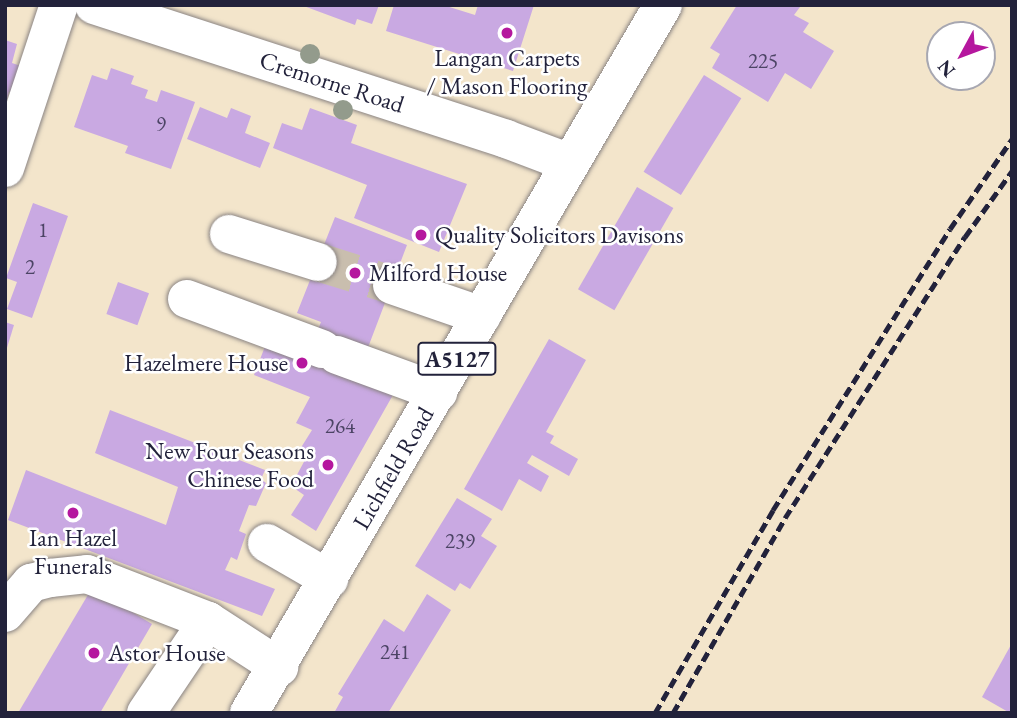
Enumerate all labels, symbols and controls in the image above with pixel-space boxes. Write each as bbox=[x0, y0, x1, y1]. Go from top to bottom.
north arrow bbox=[926, 21, 996, 91]
marker: Langan Carpets / Mason Flooring bbox=[499, 25, 515, 41]
place label: Langan Carpets / Mason Flooring bbox=[426, 44, 588, 100]
street label: Cremorne Road bbox=[256, 45, 408, 119]
house number: 225 bbox=[748, 48, 778, 74]
text: N bbox=[932, 55, 961, 83]
house number: 9 bbox=[156, 111, 166, 137]
house number: 1 bbox=[38, 217, 48, 243]
place label: Quality Solicitors Davisons bbox=[435, 221, 684, 249]
marker: Quality Solicitors Davisons bbox=[413, 227, 429, 243]
house number: 2 bbox=[25, 254, 35, 280]
place label: Milford House bbox=[369, 259, 507, 287]
marker: Milford House bbox=[347, 265, 363, 281]
road number: A5127 bbox=[417, 340, 497, 378]
place label: Hazelmere House bbox=[124, 349, 288, 377]
marker: Hazelmere House bbox=[294, 355, 310, 371]
street label: Lichfield Road bbox=[346, 402, 440, 534]
house number: 264 bbox=[325, 413, 355, 439]
place label: New Four Seasons Chinese Food bbox=[145, 437, 314, 493]
marker: New Four Seasons Chinese Food bbox=[320, 457, 336, 473]
marker: Ian Hazel Funerals bbox=[65, 505, 81, 521]
place label: Ian Hazel Funerals bbox=[29, 524, 117, 580]
house number: 239 bbox=[445, 528, 475, 554]
place label: Astor House bbox=[108, 639, 226, 667]
house number: 241 bbox=[380, 639, 410, 665]
marker: Astor House bbox=[86, 645, 102, 661]

